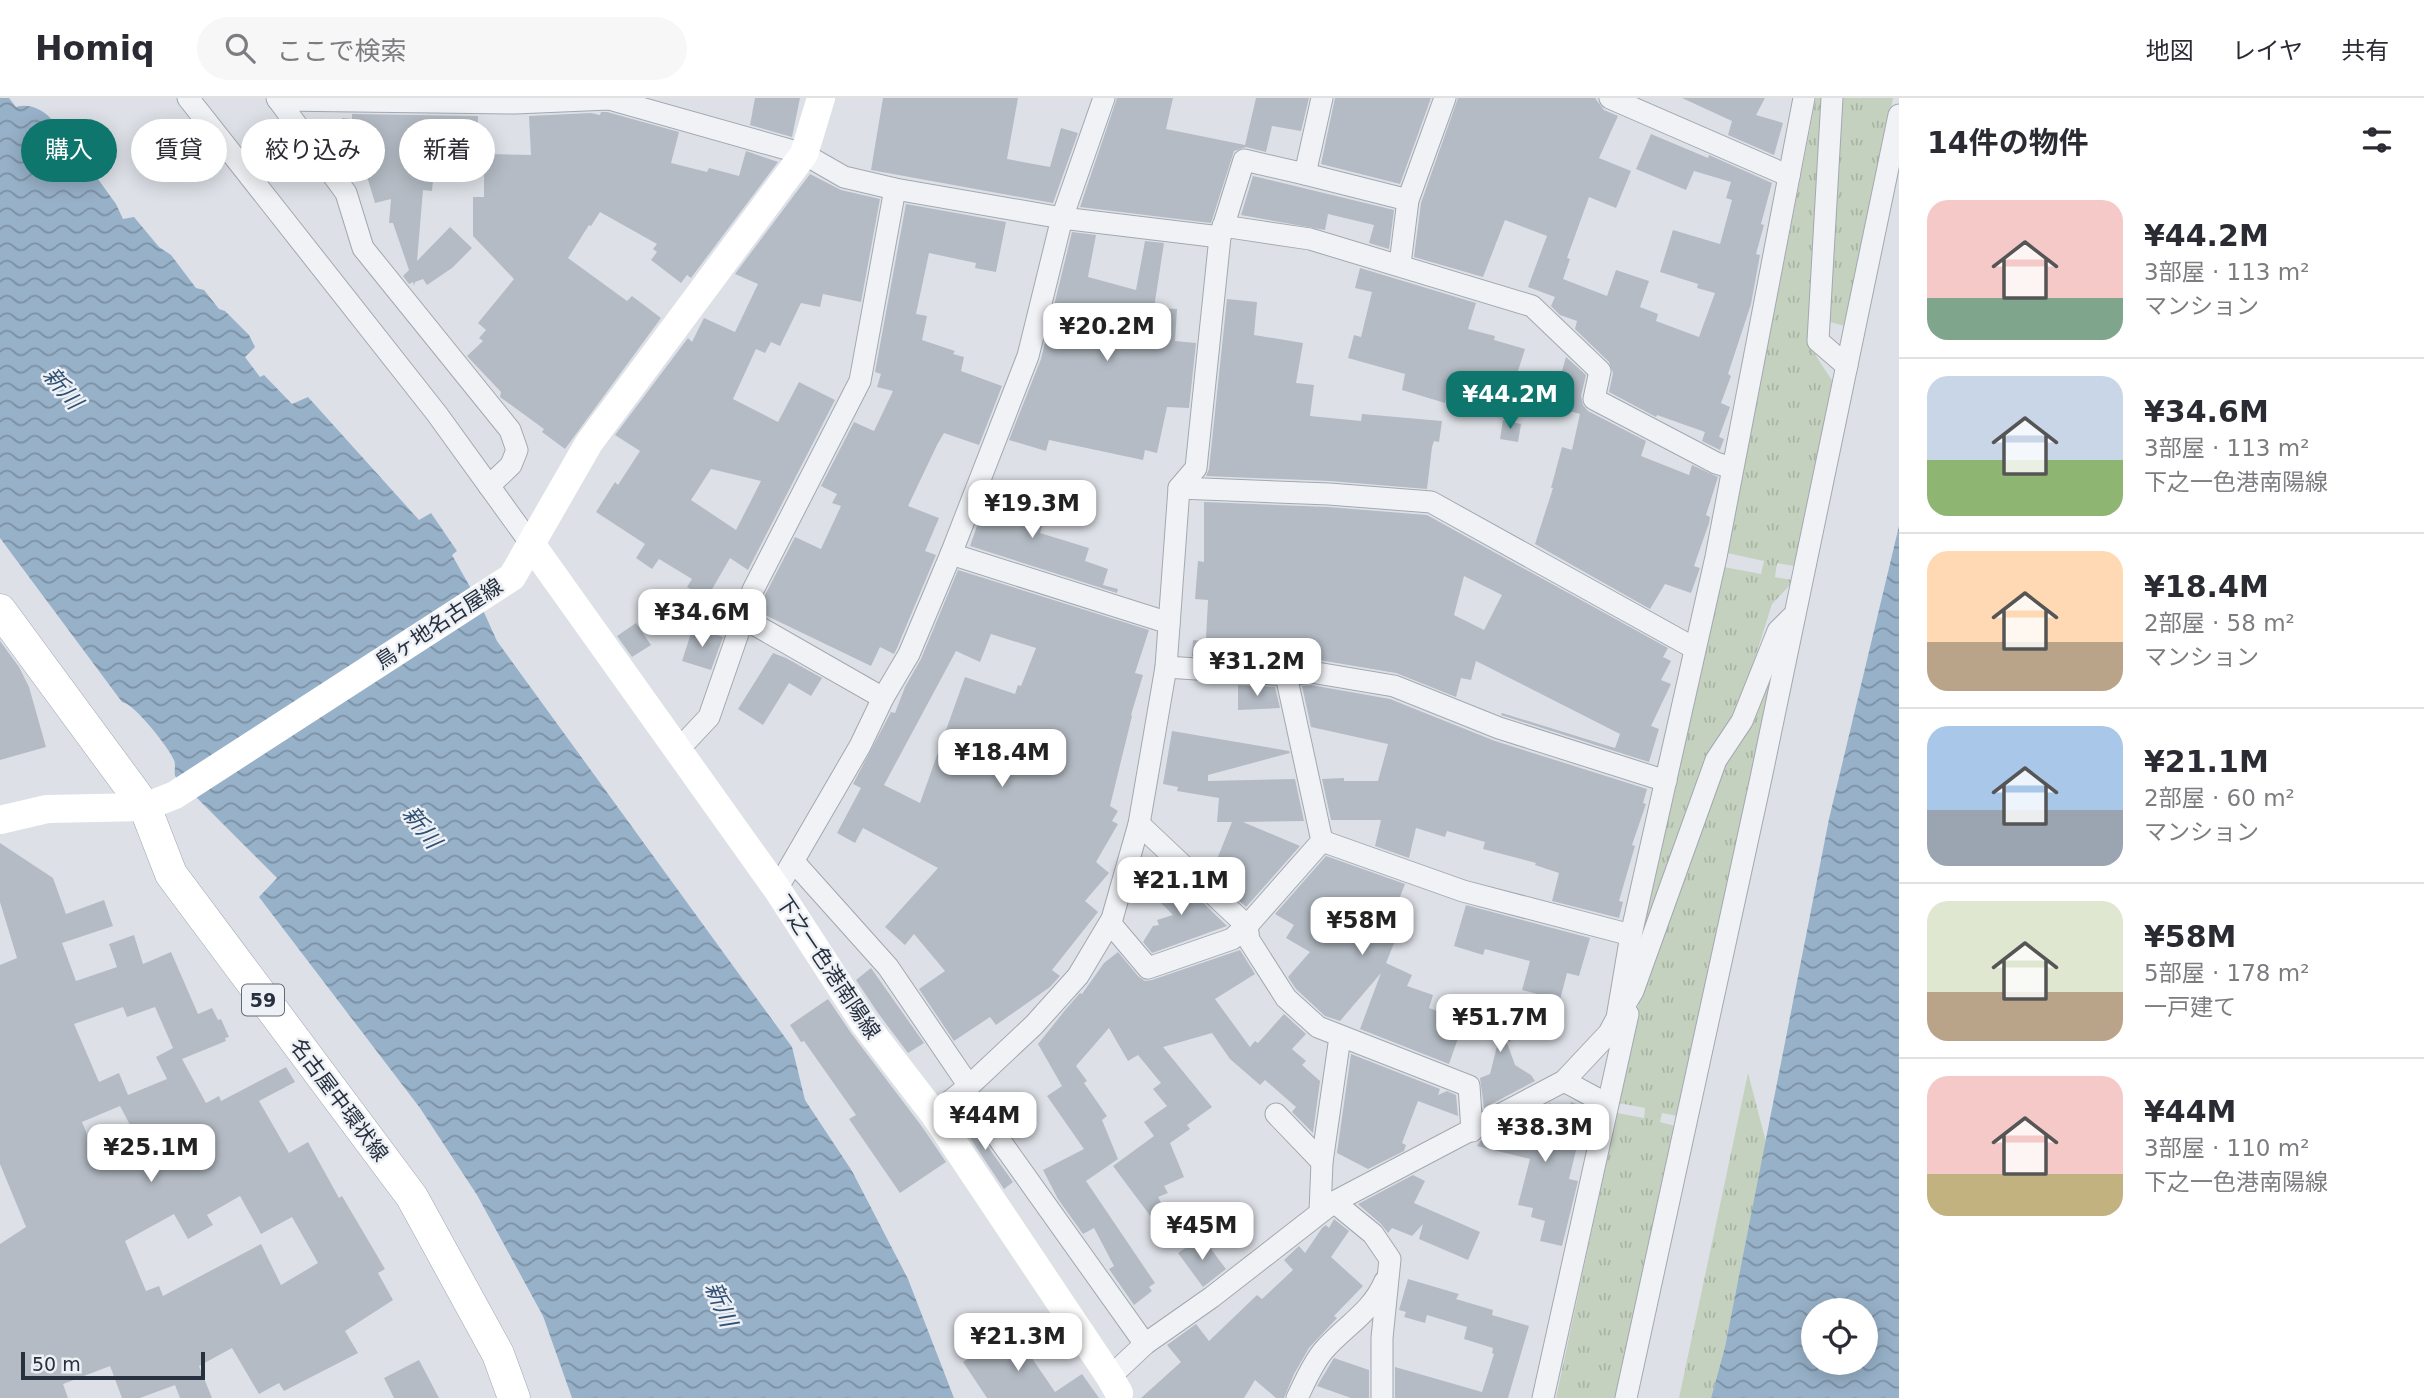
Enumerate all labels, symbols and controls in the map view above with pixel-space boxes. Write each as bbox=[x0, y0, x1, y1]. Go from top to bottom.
search box bbox=[197, 17, 687, 80]
text: Homiq bbox=[35, 29, 155, 68]
icon: search bbox=[221, 29, 259, 67]
text: ここで検索 bbox=[277, 36, 407, 66]
text: 地図 bbox=[2146, 37, 2194, 65]
text: レイヤ bbox=[2232, 37, 2303, 65]
text: 共有 bbox=[2341, 37, 2389, 65]
chip: 購入 bbox=[21, 119, 117, 182]
chip: 賃貸 bbox=[131, 119, 227, 182]
chip: 絞り込み bbox=[241, 119, 385, 182]
chip: 新着 bbox=[399, 119, 495, 182]
icon: filters bbox=[2358, 121, 2396, 159]
text: 14件の物件 bbox=[1927, 125, 2089, 160]
text: ¥44.2M bbox=[2144, 218, 2269, 253]
icon: home bbox=[1983, 228, 2067, 312]
text: 3部屋 · 113 m² bbox=[2144, 259, 2309, 285]
text: マンション bbox=[2144, 293, 2259, 319]
pin: ¥20.2M bbox=[1050, 303, 1164, 363]
text: ¥20.2M bbox=[1059, 313, 1155, 339]
water label: 新川 bbox=[38, 362, 90, 416]
pin: ¥44.2M bbox=[1453, 372, 1567, 431]
text: ¥44.2M bbox=[1462, 381, 1558, 407]
text: ¥34.6M bbox=[2144, 394, 2269, 429]
icon: home bbox=[1983, 404, 2067, 488]
text: 3部屋 · 113 m² bbox=[2144, 435, 2309, 461]
text: 下之一色港南陽線 bbox=[2144, 469, 2328, 495]
pin: ¥19.3M bbox=[975, 480, 1089, 540]
text: ¥19.3M bbox=[984, 490, 1080, 516]
text: ¥18.4M bbox=[2144, 569, 2269, 604]
street label: 鳥ヶ地名古屋線 bbox=[371, 574, 507, 674]
icon: home bbox=[1983, 579, 2067, 663]
pin: ¥34.6M bbox=[645, 589, 759, 649]
text: ¥34.6M bbox=[654, 599, 750, 625]
text: 2部屋 · 58 m² bbox=[2144, 610, 2295, 636]
pin: ¥31.2M bbox=[1200, 638, 1314, 698]
text: マンション bbox=[2144, 644, 2259, 670]
text: ¥31.2M bbox=[1209, 648, 1305, 674]
pin: ¥18.4M bbox=[945, 730, 1059, 789]
text: ¥18.4M bbox=[954, 739, 1050, 765]
text: ¥21.1M bbox=[2144, 744, 2269, 779]
icon: home bbox=[1983, 754, 2067, 838]
text: 2部屋 · 60 m² bbox=[2144, 785, 2295, 811]
water label: 新川 bbox=[398, 801, 448, 855]
text: マンション bbox=[2144, 819, 2259, 845]
pin: ¥21.1M bbox=[1124, 858, 1238, 917]
text: ¥21.1M bbox=[1133, 867, 1229, 893]
street label: 下之一色港南陽線 bbox=[771, 891, 885, 1043]
pin: ¥58M bbox=[1321, 898, 1403, 957]
text: ¥58M bbox=[1327, 907, 1397, 933]
text: ¥58M bbox=[2144, 919, 2236, 954]
icon: home bbox=[1983, 929, 2067, 1013]
text: 5部屋 · 178 m² bbox=[2144, 960, 2309, 986]
road number: 59 bbox=[242, 985, 284, 1016]
text: 一戸建て bbox=[2144, 994, 2236, 1020]
pin: ¥51.7M bbox=[1443, 995, 1557, 1054]
text: ¥51.7M bbox=[1452, 1004, 1548, 1030]
street label: 名古屋中環状線 bbox=[285, 1034, 393, 1166]
pin: ¥44M bbox=[944, 1093, 1026, 1152]
text: ¥44M bbox=[2144, 1094, 2236, 1129]
text: ¥44M bbox=[950, 1102, 1020, 1128]
pin: ¥38.3M bbox=[1488, 1104, 1602, 1164]
icon: home bbox=[1983, 1104, 2067, 1188]
text: ¥38.3M bbox=[1497, 1114, 1593, 1140]
pin: ¥25.1M bbox=[94, 1124, 208, 1184]
text: ¥25.1M bbox=[103, 1134, 199, 1160]
text: 3部屋 · 110 m² bbox=[2144, 1135, 2309, 1161]
text: 下之一色港南陽線 bbox=[2144, 1169, 2328, 1195]
pin: ¥45M bbox=[1161, 1202, 1243, 1262]
text: ¥45M bbox=[1167, 1212, 1237, 1238]
water label: 新川 bbox=[700, 1278, 743, 1333]
map controls bbox=[1801, 1298, 1878, 1375]
button: locate bbox=[1801, 1298, 1878, 1375]
pin: ¥21.3M bbox=[961, 1314, 1075, 1373]
text: ¥21.3M bbox=[970, 1323, 1066, 1349]
scale bar bbox=[21, 1349, 205, 1381]
text: 50 m bbox=[32, 1353, 81, 1375]

